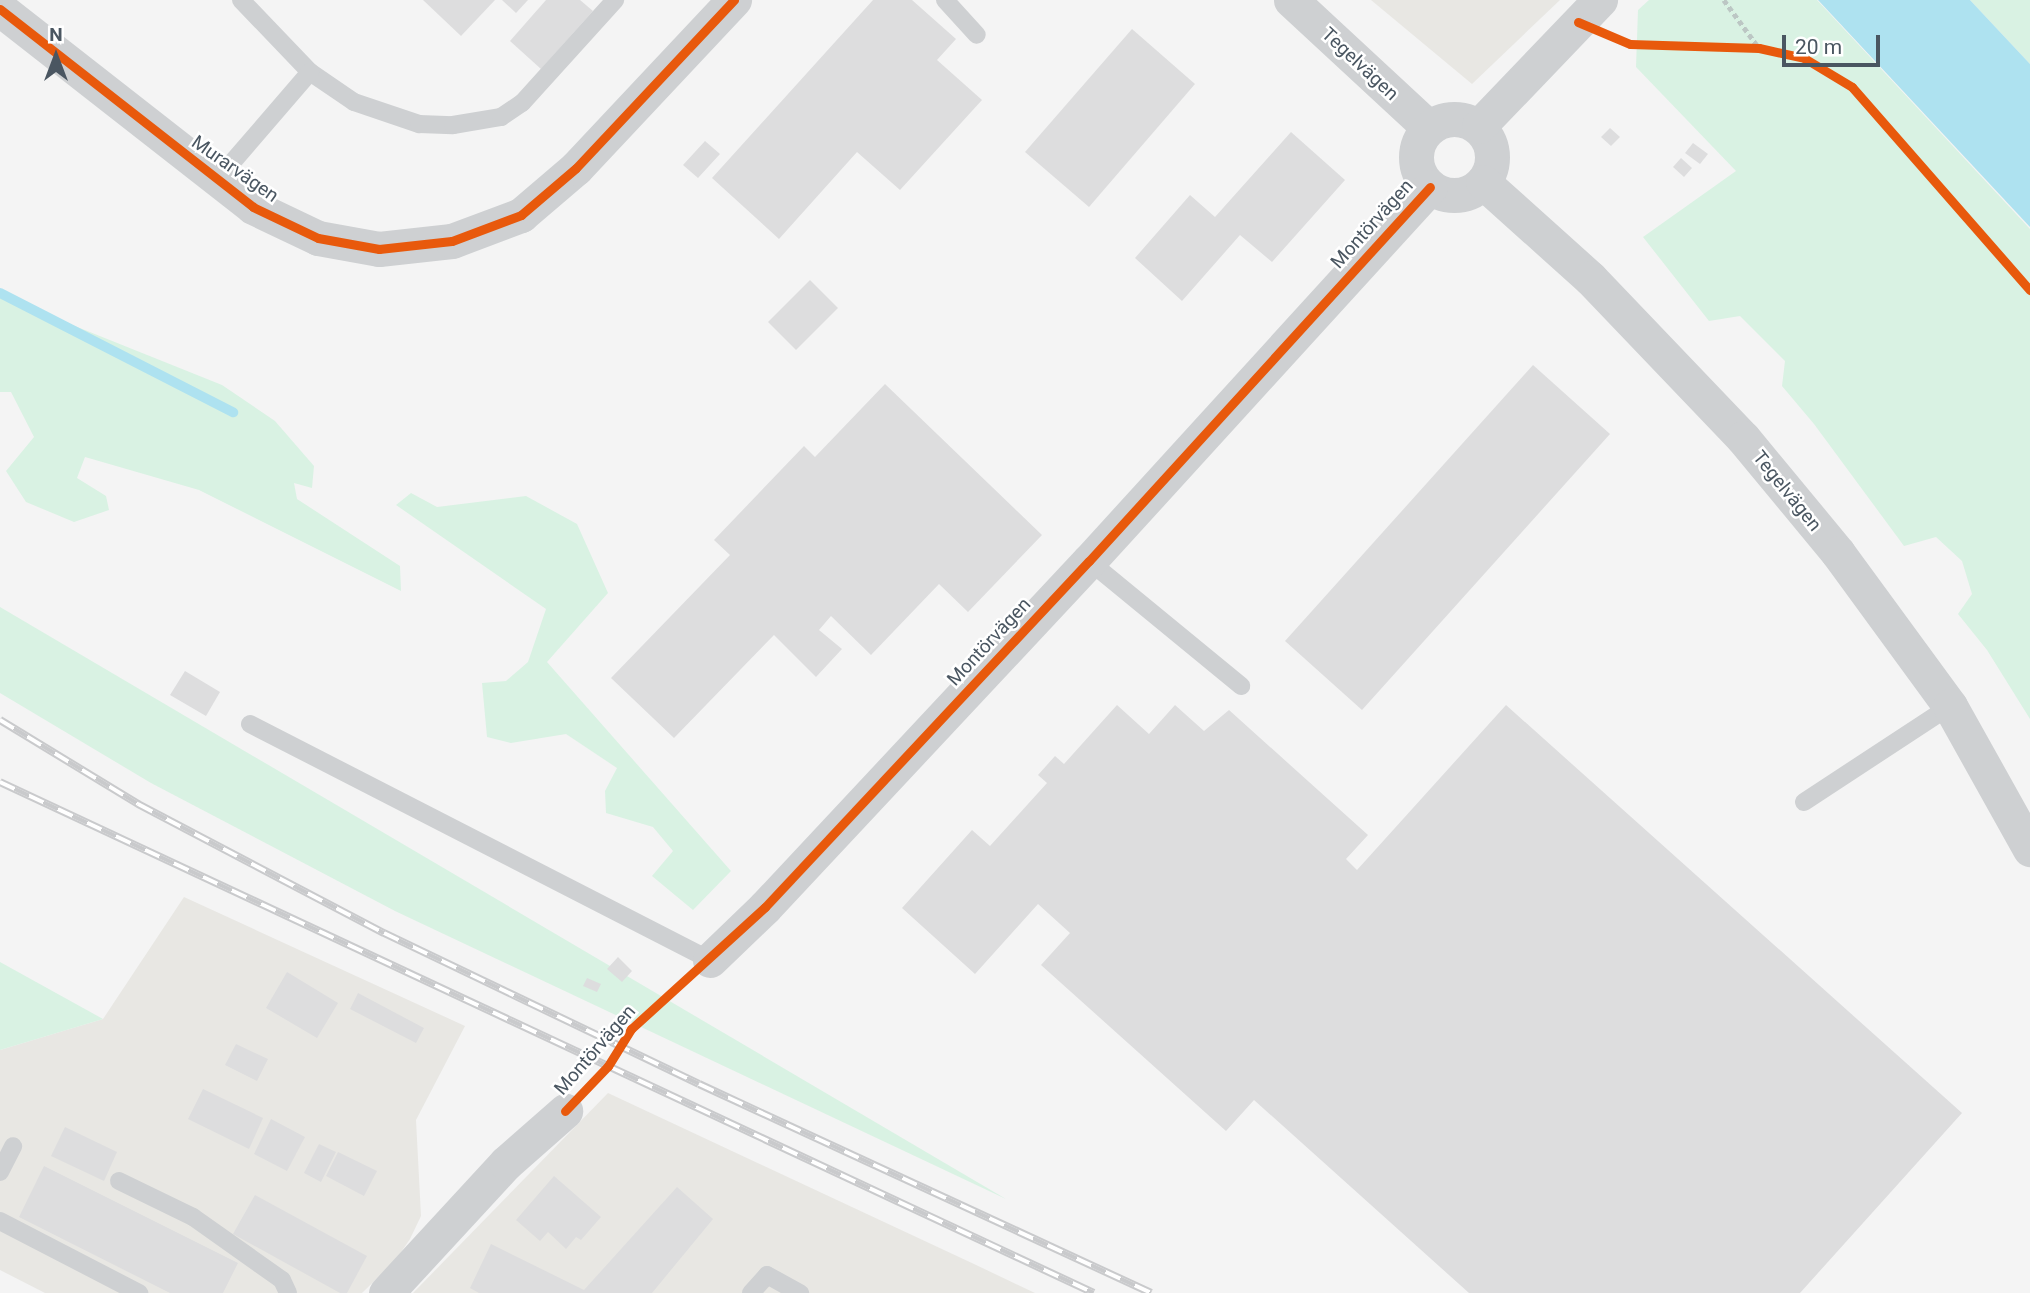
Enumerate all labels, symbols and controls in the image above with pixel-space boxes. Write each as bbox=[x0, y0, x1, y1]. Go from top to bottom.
north arrow bbox=[21, 21, 91, 91]
scale bar bbox=[1785, 21, 1883, 65]
text: N bbox=[49, 23, 63, 46]
street label: Tegelvägen bbox=[1317, 23, 1403, 105]
text: 20 m bbox=[1795, 35, 1842, 59]
street label: Murarvägen bbox=[187, 131, 283, 207]
street label: Montörvägen bbox=[1326, 175, 1418, 273]
street label: Tegelvägen bbox=[1748, 446, 1826, 536]
street label: Montörvägen bbox=[942, 593, 1036, 691]
street label: Montörvägen bbox=[550, 1000, 640, 1100]

